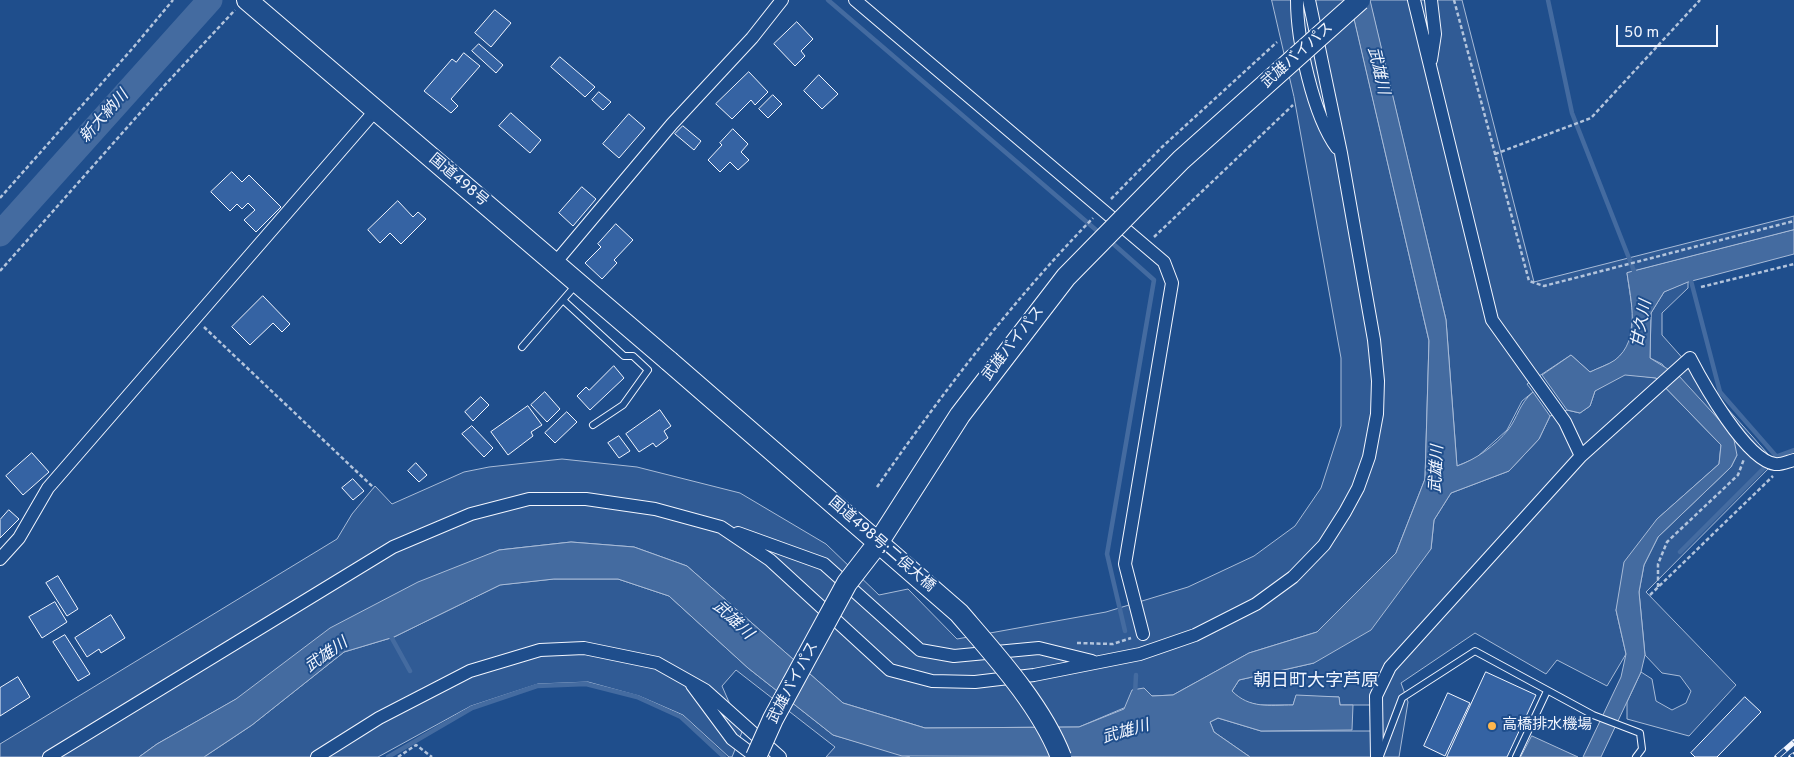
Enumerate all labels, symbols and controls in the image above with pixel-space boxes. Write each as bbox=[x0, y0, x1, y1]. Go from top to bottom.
scale bar bbox=[1619, 15, 1722, 47]
street label: 武雄バイパス bbox=[1259, 19, 1337, 93]
text: 50 m bbox=[1624, 24, 1659, 43]
water label: 武雄川 bbox=[1362, 45, 1392, 97]
water label: 新大納川 bbox=[76, 87, 134, 147]
street label: 国道498号 bbox=[425, 151, 491, 211]
water label: 甘久川 bbox=[1629, 299, 1657, 349]
street label: 武雄バイパス bbox=[979, 303, 1049, 385]
water label: 武雄川 bbox=[1427, 445, 1449, 493]
street label: 国道498号;二俣大橋 bbox=[824, 494, 938, 596]
water label: 武雄川 bbox=[708, 598, 756, 644]
water label: 武雄川 bbox=[302, 634, 352, 678]
street label: 武雄バイパス bbox=[765, 639, 823, 727]
district label: 朝日町大字芦原 bbox=[1253, 671, 1379, 693]
water label: 武雄川 bbox=[1100, 717, 1152, 749]
place label: 高橋排水機場 bbox=[1502, 717, 1592, 735]
marker: 高橋排水機場 bbox=[1486, 720, 1498, 732]

